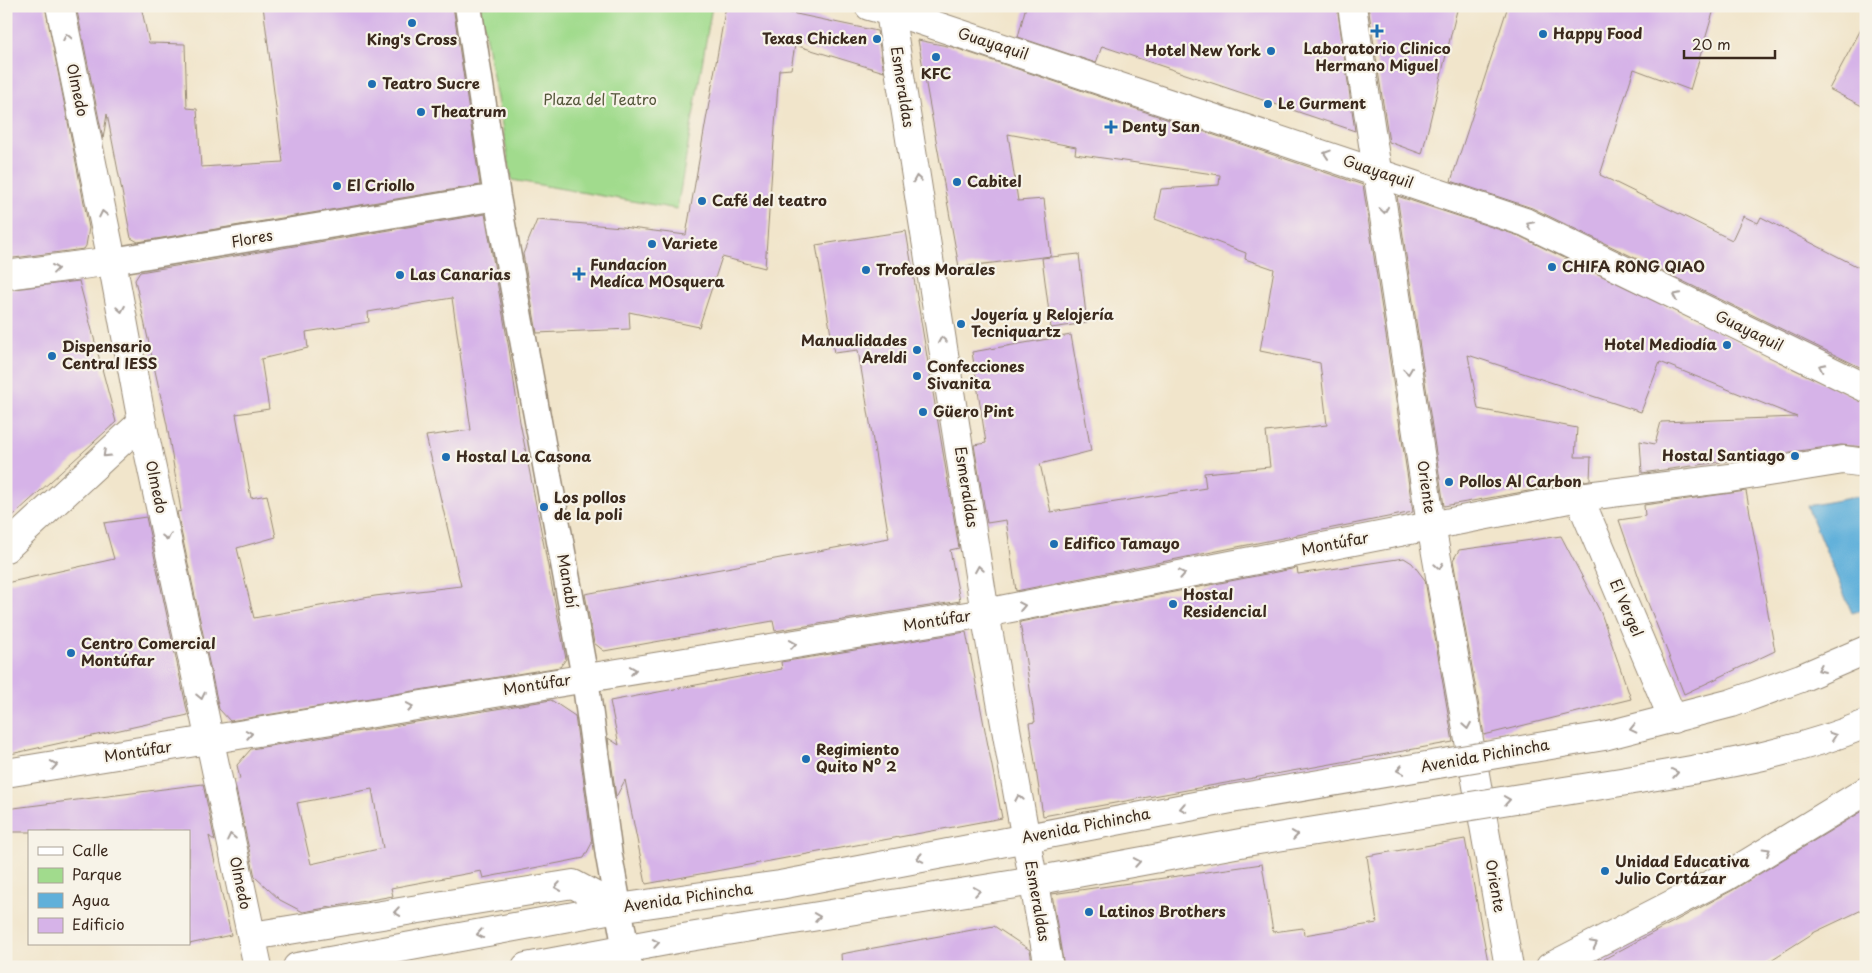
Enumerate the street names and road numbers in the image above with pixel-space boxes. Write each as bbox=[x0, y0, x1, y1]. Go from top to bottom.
street label: Guayaquil bbox=[955, 20, 1032, 65]
street label: Esmeraldas bbox=[886, 44, 921, 129]
street label: Olmedo bbox=[62, 61, 95, 118]
street label: Guayaquil bbox=[1340, 148, 1417, 193]
street label: Flores bbox=[229, 223, 275, 252]
street label: Guayaquil bbox=[1712, 303, 1788, 356]
street label: Esmeraldas bbox=[950, 444, 985, 529]
street label: Olmedo bbox=[141, 458, 174, 515]
street label: Oriente bbox=[1412, 459, 1443, 515]
street label: Montúfar bbox=[1299, 525, 1371, 560]
street label: Manabí bbox=[552, 552, 585, 610]
street label: El Vergel bbox=[1605, 575, 1650, 640]
street label: Montúfar bbox=[901, 603, 972, 636]
street label: Montúfar bbox=[501, 667, 572, 700]
street label: Avenida Pichincha bbox=[1419, 732, 1551, 777]
street label: Montúfar bbox=[102, 734, 173, 767]
street label: Avenida Pichincha bbox=[1020, 801, 1152, 848]
street label: Olmedo bbox=[225, 854, 258, 911]
street label: Oriente bbox=[1481, 857, 1512, 914]
street label: Esmeraldas bbox=[1020, 858, 1057, 943]
street label: Avenida Pichincha bbox=[622, 876, 755, 917]

